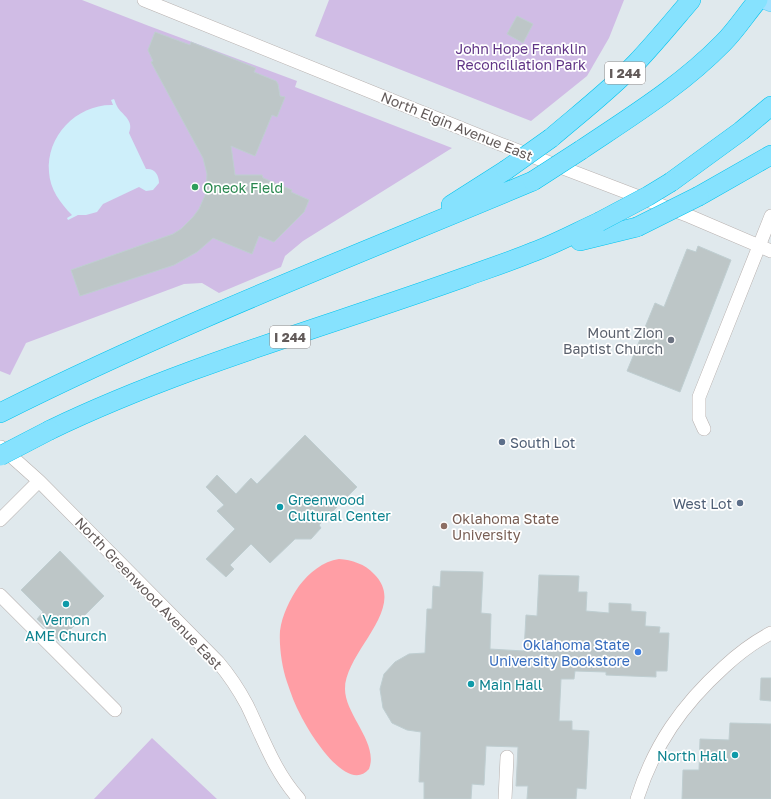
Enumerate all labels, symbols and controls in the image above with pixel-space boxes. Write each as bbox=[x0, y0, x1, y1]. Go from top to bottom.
park label: John Hope Franklin Reconciliation Park bbox=[455, 40, 587, 73]
road number: I 244 bbox=[605, 62, 645, 84]
street label: North Elgin Avenue East bbox=[379, 88, 535, 164]
place label: Oneok Field bbox=[203, 179, 283, 196]
marker: Oneok Field bbox=[190, 182, 200, 192]
place label: Mount Zion Baptist Church bbox=[563, 324, 663, 357]
road number: I 244 bbox=[270, 326, 310, 348]
marker: Mount Zion Baptist Church bbox=[666, 335, 676, 345]
place label: South Lot bbox=[510, 434, 575, 451]
marker: South Lot bbox=[497, 437, 507, 447]
place label: Greenwood Cultural Center bbox=[288, 491, 391, 524]
place label: West Lot bbox=[673, 495, 732, 512]
marker: West Lot bbox=[735, 498, 745, 508]
marker: Greenwood Cultural Center bbox=[275, 502, 285, 512]
place label: Oklahoma State University bbox=[452, 510, 559, 543]
street label: North Greenwood Avenue East bbox=[72, 513, 226, 673]
marker: Oklahoma State University bbox=[439, 521, 449, 531]
marker: Vernon AME Church bbox=[61, 599, 71, 609]
place label: Vernon AME Church bbox=[25, 611, 107, 644]
place label: Oklahoma State University Bookstore bbox=[489, 636, 630, 669]
marker: Oklahoma State University Bookstore bbox=[633, 647, 643, 657]
place label: Main Hall bbox=[479, 676, 542, 693]
marker: Main Hall bbox=[466, 679, 476, 689]
place label: North Hall bbox=[657, 747, 727, 764]
marker: North Hall bbox=[730, 750, 740, 760]

